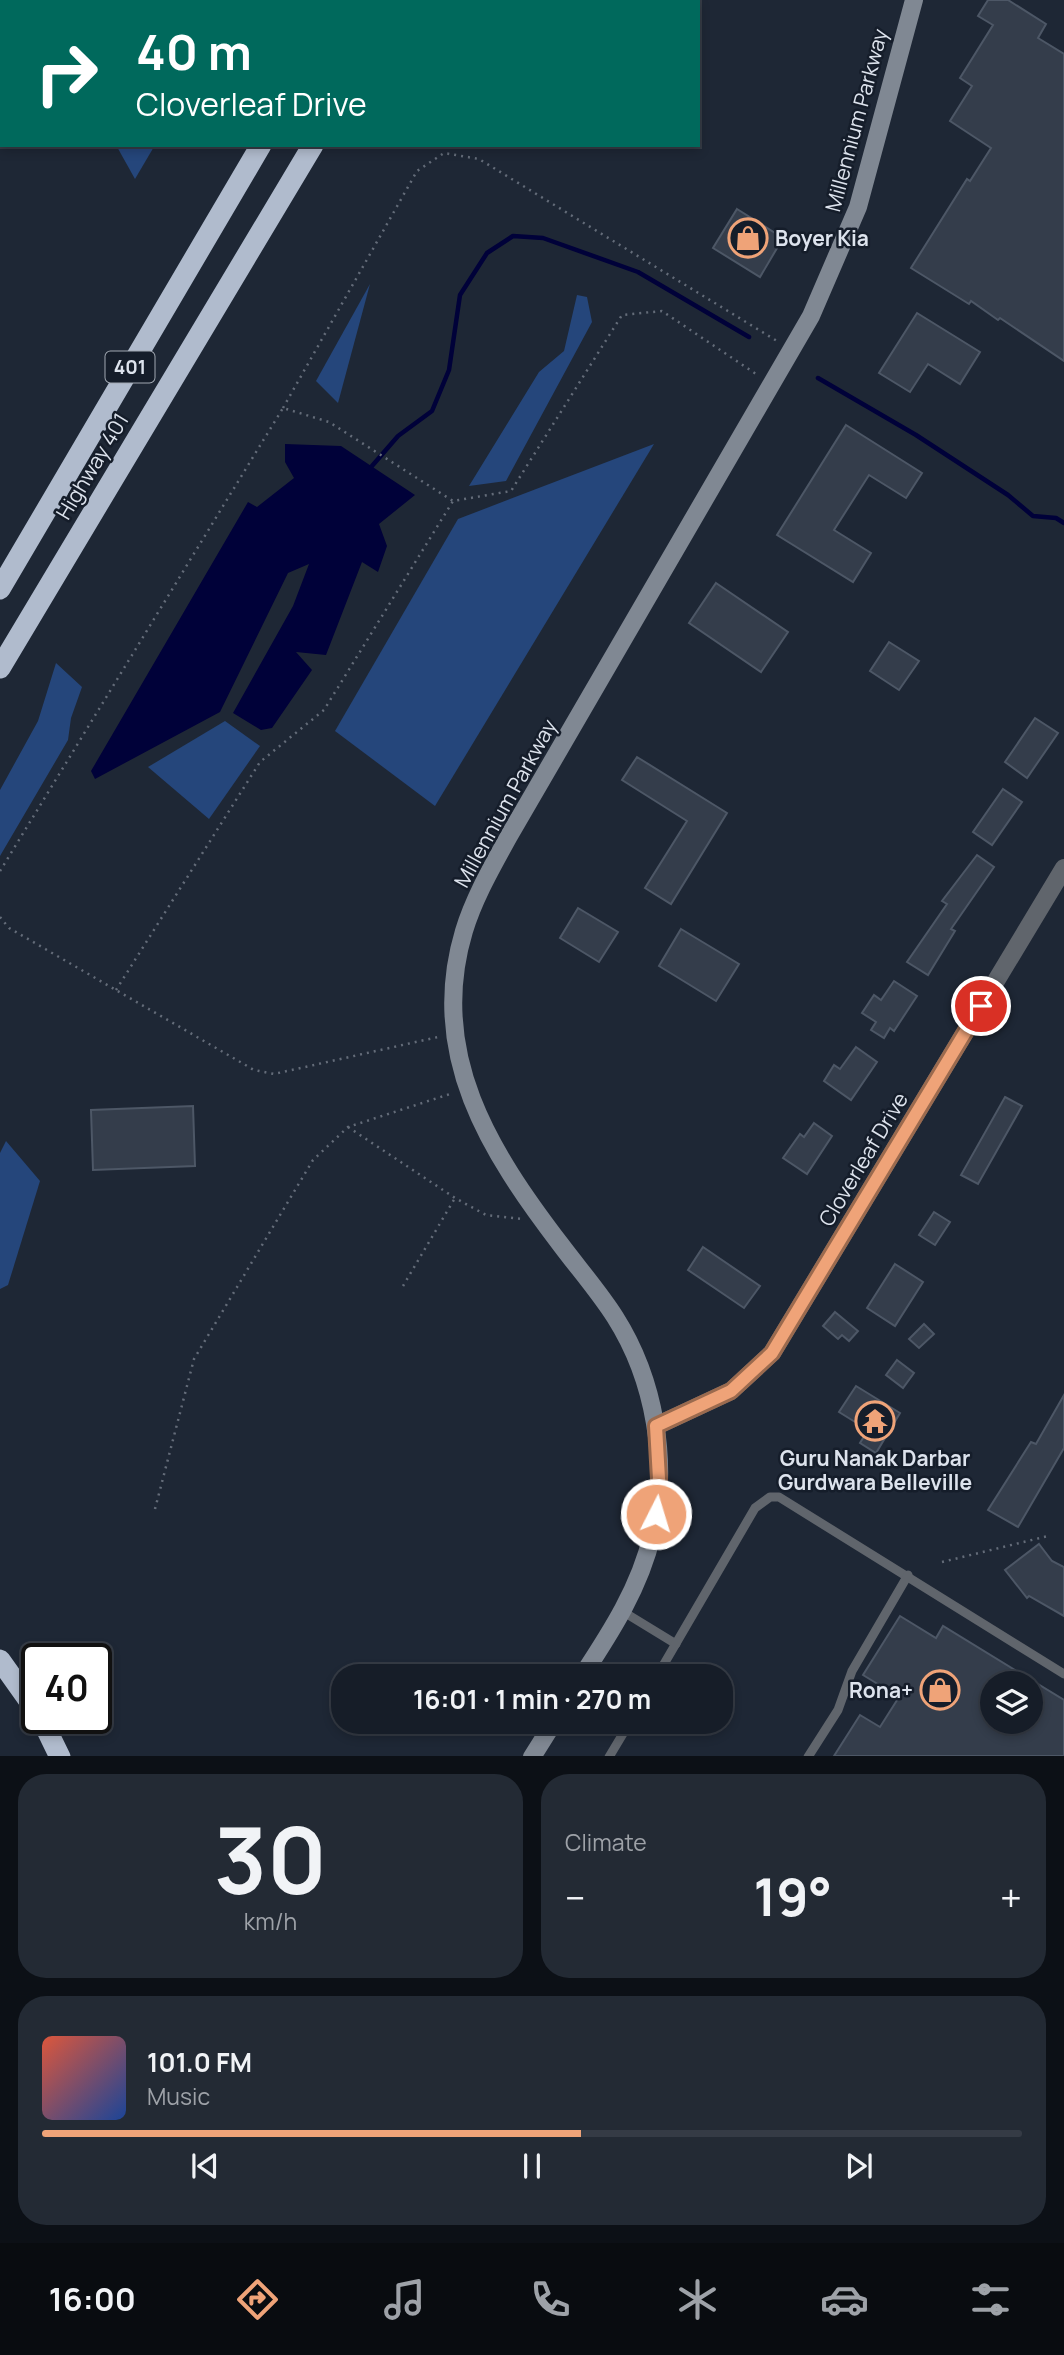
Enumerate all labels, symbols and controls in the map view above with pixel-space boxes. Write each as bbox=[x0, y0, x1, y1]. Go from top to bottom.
text: 40 m bbox=[136, 18, 252, 85]
street label: Millennium Parkway bbox=[818, 26, 894, 214]
icon: right bbox=[21, 28, 112, 119]
text: Cloverleaf Drive bbox=[136, 82, 367, 126]
shop icon: Boyer Kia bbox=[727, 217, 769, 259]
place label: Boyer Kia bbox=[775, 224, 869, 252]
road number: 401 bbox=[106, 352, 154, 382]
street label: Highway 401 bbox=[49, 408, 135, 524]
street label: Millennium Parkway bbox=[447, 714, 563, 892]
pin bbox=[951, 976, 1011, 1036]
icon: arrive bbox=[962, 987, 1000, 1025]
street label: Cloverleaf Drive bbox=[812, 1087, 914, 1231]
temple icon: Guru Nanak Darbar Gurdwara Belleville bbox=[854, 1400, 896, 1442]
place label: Guru Nanak Darbar Gurdwara Belleville bbox=[778, 1444, 972, 1496]
position arrow bbox=[619, 1477, 693, 1551]
speed limit sign: 40 bbox=[21, 1643, 112, 1734]
shop icon: Rona+ bbox=[919, 1669, 961, 1711]
map controls bbox=[980, 1671, 1043, 1734]
button: layers bbox=[980, 1671, 1043, 1734]
place label: Rona+ bbox=[849, 1676, 913, 1704]
text: 16:01 · 1 min · 270 m bbox=[413, 1681, 651, 1717]
text: 30 bbox=[214, 1797, 327, 1921]
text: Climate bbox=[565, 1826, 647, 1858]
text: 19° bbox=[754, 1861, 832, 1932]
text: − bbox=[565, 1871, 586, 1923]
text: + bbox=[1000, 1871, 1022, 1923]
text: km/h bbox=[244, 1905, 297, 1937]
text: 101.0 FM bbox=[147, 2044, 252, 2080]
text: Music bbox=[147, 2080, 210, 2112]
icon: previous bbox=[186, 2147, 224, 2185]
icon: pause bbox=[513, 2147, 551, 2185]
icon: next bbox=[840, 2147, 878, 2185]
icon: directions bbox=[233, 2275, 282, 2324]
icon: music bbox=[380, 2275, 429, 2324]
icon: phone bbox=[526, 2275, 575, 2324]
icon: climate bbox=[673, 2275, 722, 2324]
icon: car bbox=[820, 2275, 869, 2324]
icon: filters bbox=[966, 2275, 1015, 2324]
text: 16:00 bbox=[49, 2277, 136, 2321]

